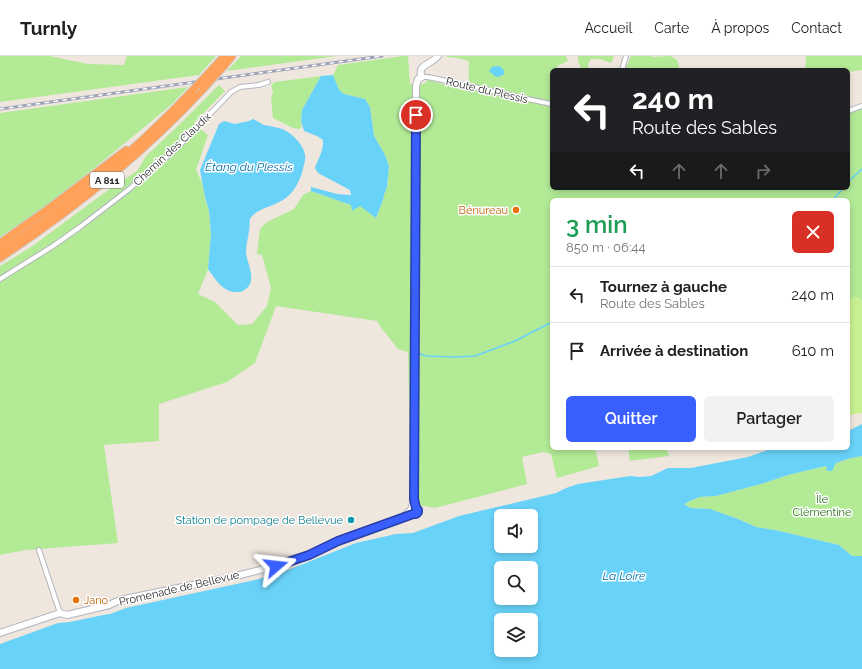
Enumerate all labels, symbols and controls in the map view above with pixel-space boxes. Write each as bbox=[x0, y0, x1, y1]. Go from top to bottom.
text: Turnly bbox=[20, 17, 77, 39]
text: Accueil bbox=[584, 20, 632, 36]
text: Carte bbox=[654, 20, 689, 36]
text: À propos bbox=[711, 20, 769, 36]
text: Contact bbox=[791, 20, 842, 36]
street label: Route du Plessis bbox=[445, 75, 529, 106]
text: 240 m bbox=[632, 83, 714, 116]
icon: left bbox=[566, 84, 618, 136]
pin bbox=[399, 98, 433, 132]
icon: arrive bbox=[405, 104, 427, 126]
street label: Chemin des Claudix bbox=[131, 110, 214, 189]
text: Route des Sables bbox=[632, 117, 777, 138]
water label: Étang du Plessis bbox=[205, 160, 293, 174]
icon: left bbox=[626, 160, 648, 182]
icon: ahead bbox=[668, 160, 690, 182]
icon: ahead bbox=[710, 160, 732, 182]
icon: right bbox=[752, 160, 774, 182]
road number: A 811 bbox=[90, 172, 124, 188]
place label: Bénureau bbox=[459, 204, 508, 217]
marker: Bénureau bbox=[511, 205, 521, 215]
text: 3 min bbox=[566, 210, 628, 239]
button: close bbox=[792, 211, 834, 253]
text: 850 m · 06:44 bbox=[566, 240, 646, 255]
text: Tournez à gauche bbox=[600, 278, 727, 296]
icon: left bbox=[566, 284, 588, 306]
text: 240 m bbox=[791, 286, 834, 304]
text: Route des Sables bbox=[600, 296, 705, 311]
icon: arrive bbox=[566, 340, 588, 362]
text: Arrivée à destination bbox=[600, 342, 748, 360]
text: 610 m bbox=[792, 342, 834, 360]
button: Quitter bbox=[566, 396, 696, 442]
button: Partager bbox=[704, 396, 834, 442]
park label: Île Clémentine bbox=[793, 492, 852, 519]
map controls bbox=[494, 509, 538, 657]
button: sound bbox=[494, 509, 538, 553]
place label: Station de pompage de Bellevue bbox=[176, 514, 344, 527]
marker: Station de pompage de Bellevue bbox=[346, 515, 356, 525]
position arrow bbox=[255, 545, 297, 587]
button: search bbox=[494, 561, 538, 605]
street label: Promenade de Bellevue bbox=[118, 568, 241, 609]
water label: La Loire bbox=[603, 569, 646, 583]
place label: Jano bbox=[84, 594, 109, 607]
marker: Jano bbox=[71, 595, 81, 605]
button: layers bbox=[494, 613, 538, 657]

